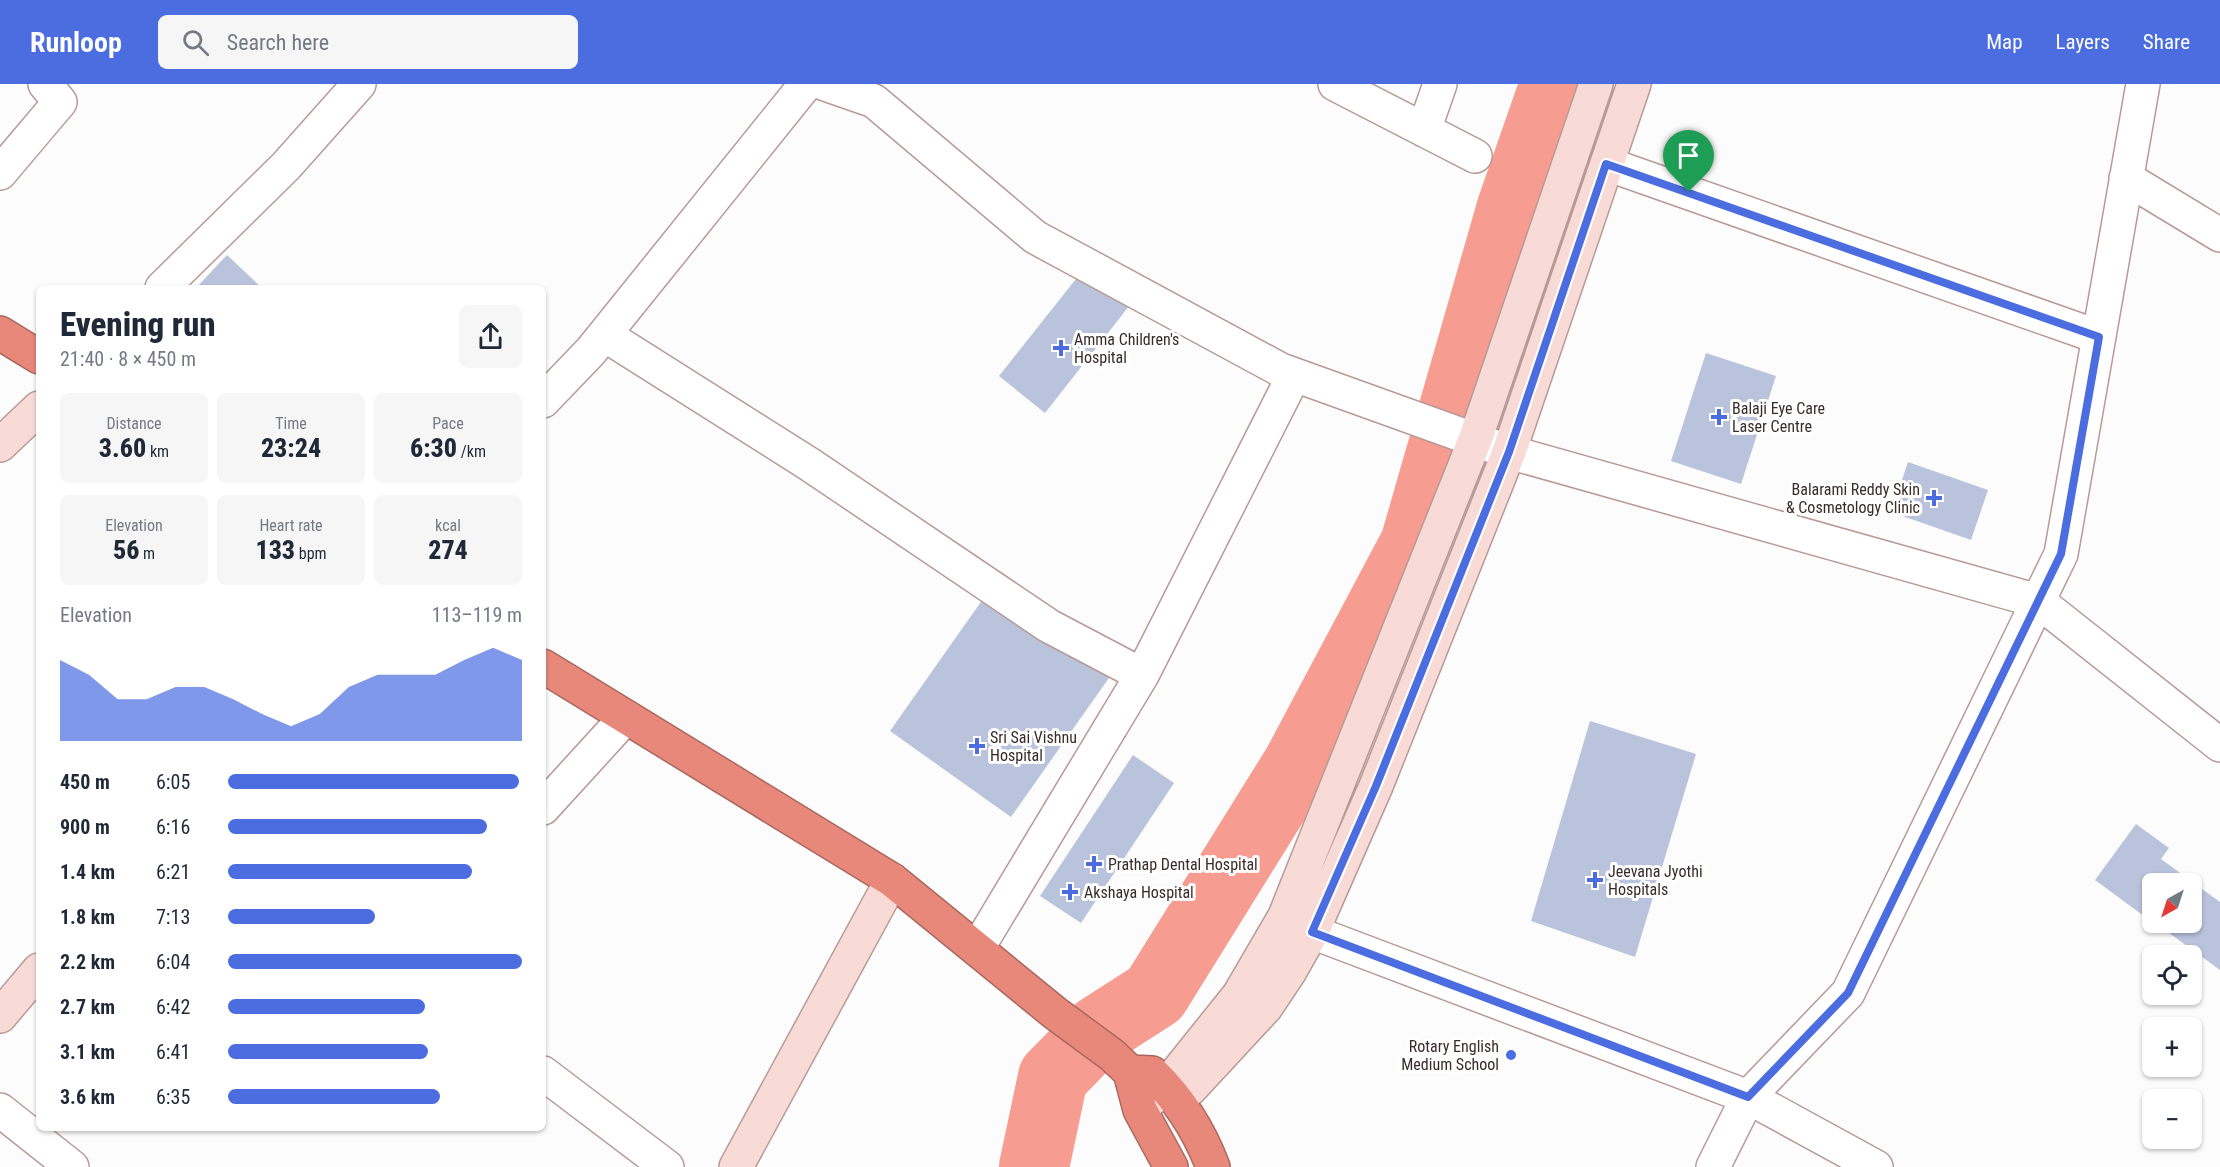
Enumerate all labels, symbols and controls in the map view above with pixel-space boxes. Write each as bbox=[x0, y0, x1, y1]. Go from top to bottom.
search box bbox=[158, 15, 578, 69]
text: Runloop bbox=[30, 26, 122, 59]
icon: search bbox=[179, 26, 212, 59]
text: Search here bbox=[227, 30, 329, 55]
text: Map bbox=[1986, 30, 2023, 54]
text: Layers bbox=[2056, 30, 2110, 54]
text: Share bbox=[2143, 30, 2190, 54]
pin bbox=[1663, 130, 1714, 192]
icon: arrive bbox=[1672, 139, 1705, 172]
text: Evening run bbox=[60, 305, 216, 344]
button: share bbox=[459, 305, 522, 368]
place label: Amma Children's Hospital bbox=[1074, 330, 1179, 367]
marker: Amma Children's Hospital bbox=[1052, 339, 1070, 357]
text: 21:40 · 8 × 450 m bbox=[60, 347, 196, 371]
place label: Balaji Eye Care Laser Centre bbox=[1732, 399, 1825, 436]
marker: Balaji Eye Care Laser Centre bbox=[1710, 408, 1728, 426]
text: Distance bbox=[106, 414, 162, 433]
text: Time bbox=[275, 414, 307, 433]
text: Pace bbox=[432, 414, 464, 433]
text: 3.60 bbox=[99, 433, 146, 463]
text: 23:24 bbox=[261, 433, 321, 463]
text: 6:30 bbox=[410, 433, 457, 463]
text: km bbox=[146, 442, 169, 461]
text: /km bbox=[457, 442, 486, 461]
place label: Balarami Reddy Skin & Cosmetology Clinic bbox=[1786, 480, 1920, 517]
marker: Balarami Reddy Skin & Cosmetology Clinic bbox=[1925, 489, 1943, 507]
text: Elevation bbox=[105, 516, 163, 535]
text: Heart rate bbox=[259, 516, 323, 535]
text: kcal bbox=[435, 516, 461, 535]
text: 56 bbox=[113, 535, 139, 565]
text: 133 bbox=[255, 535, 295, 565]
text: 274 bbox=[428, 535, 468, 565]
text: m bbox=[139, 544, 155, 563]
text: bpm bbox=[295, 544, 327, 563]
text: Elevation bbox=[60, 603, 132, 627]
text: 113–119 m bbox=[432, 603, 522, 627]
place label: Sri Sai Vishnu Hospital bbox=[990, 728, 1077, 765]
marker: Sri Sai Vishnu Hospital bbox=[968, 737, 986, 755]
text: 450 m bbox=[60, 770, 110, 794]
text: 6:05 bbox=[156, 770, 190, 794]
text: 900 m bbox=[60, 815, 110, 839]
text: 6:16 bbox=[156, 815, 190, 839]
marker: Prathap Dental Hospital bbox=[1085, 855, 1103, 873]
place label: Prathap Dental Hospital bbox=[1108, 855, 1258, 874]
text: 1.4 km bbox=[60, 860, 115, 884]
text: 6:21 bbox=[156, 860, 190, 884]
place label: Jeevana Jyothi Hospitals bbox=[1608, 862, 1703, 899]
marker: Jeevana Jyothi Hospitals bbox=[1586, 871, 1604, 889]
north arrow bbox=[2142, 873, 2202, 933]
map controls bbox=[2142, 873, 2202, 1149]
marker: Akshaya Hospital bbox=[1061, 883, 1079, 901]
place label: Akshaya Hospital bbox=[1084, 883, 1194, 902]
text: 1.8 km bbox=[60, 905, 115, 929]
text: 7:13 bbox=[156, 905, 190, 929]
button: locate bbox=[2142, 945, 2202, 1005]
text: 2.2 km bbox=[60, 950, 115, 974]
text: 6:04 bbox=[156, 950, 190, 974]
text: 2.7 km bbox=[60, 995, 115, 1019]
text: 6:42 bbox=[156, 995, 190, 1019]
button: + bbox=[2142, 1017, 2202, 1077]
place label: Rotary English Medium School bbox=[1401, 1037, 1499, 1074]
text: 3.1 km bbox=[60, 1040, 115, 1064]
text: 6:41 bbox=[156, 1040, 190, 1064]
marker: Rotary English Medium School bbox=[1504, 1048, 1518, 1062]
text: 3.6 km bbox=[60, 1085, 115, 1109]
text: 6:35 bbox=[156, 1085, 190, 1109]
button: − bbox=[2142, 1089, 2202, 1149]

